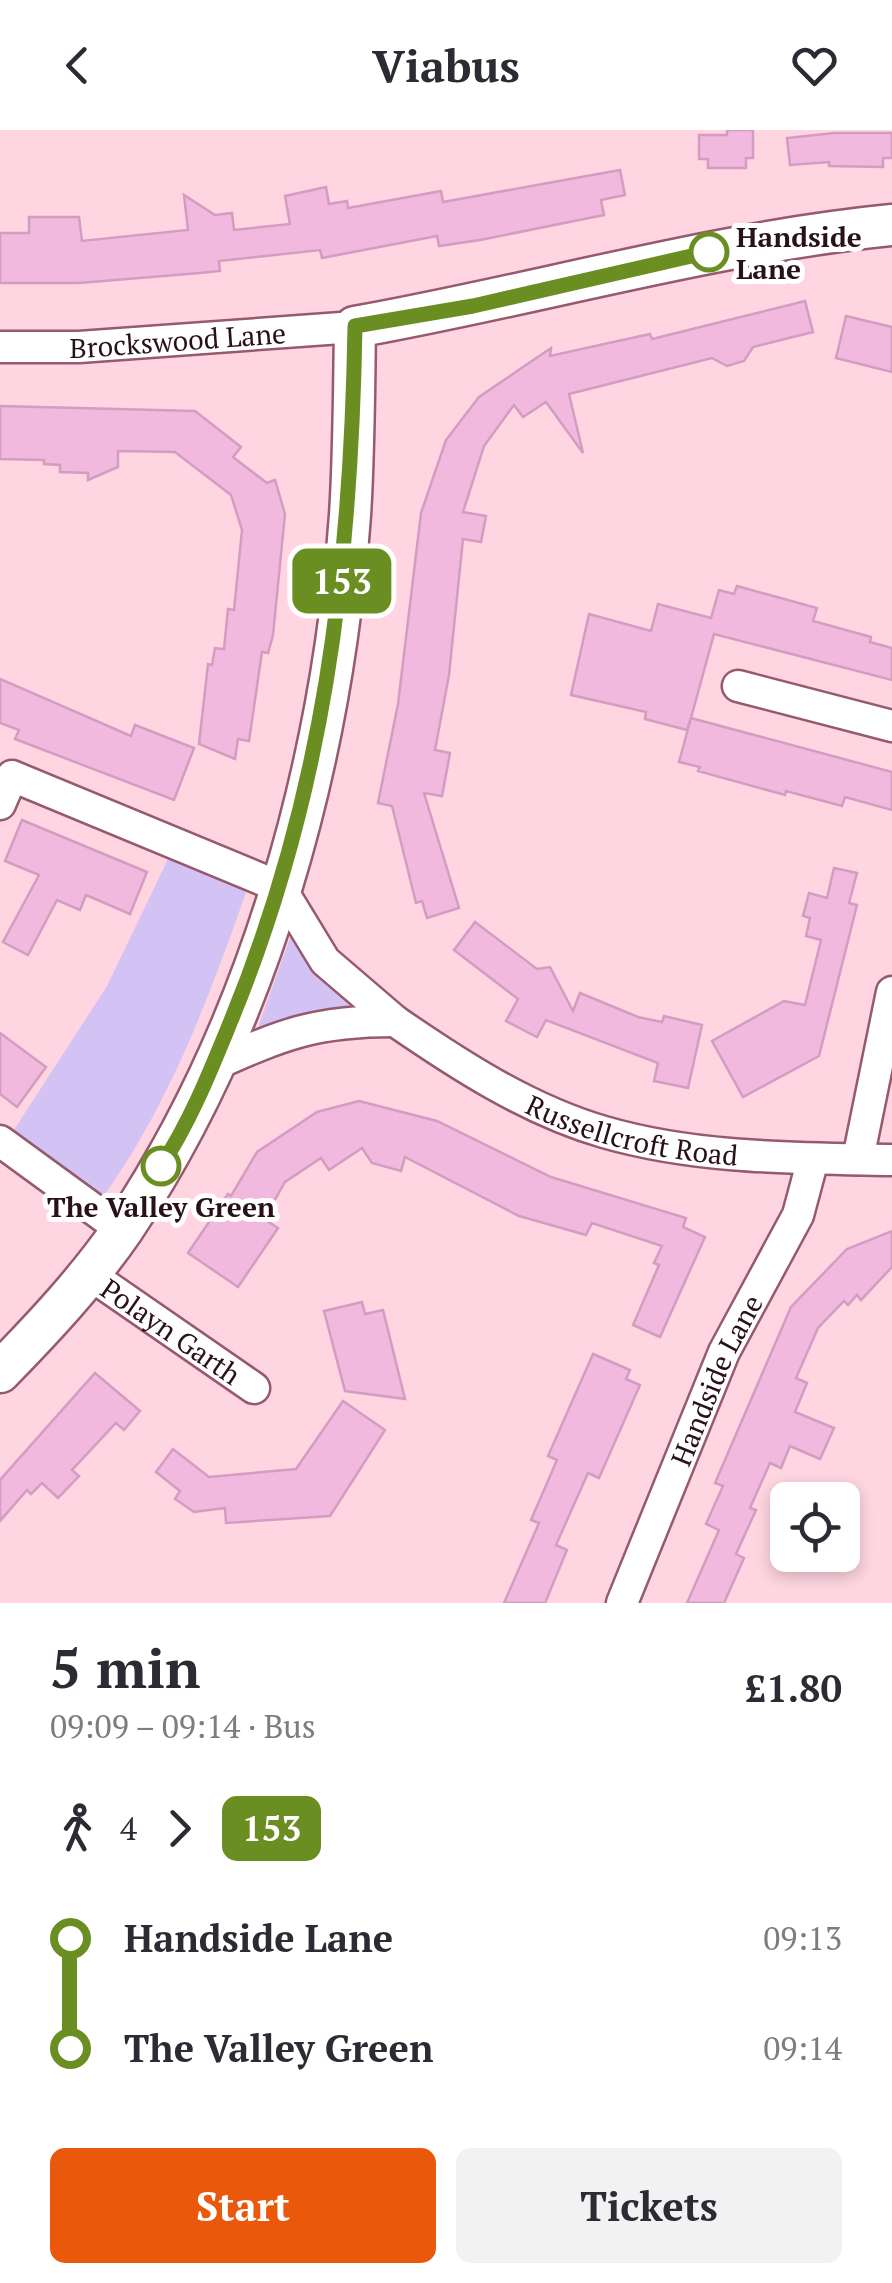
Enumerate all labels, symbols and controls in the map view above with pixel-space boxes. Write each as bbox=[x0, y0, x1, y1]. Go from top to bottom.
text: Viabus bbox=[372, 35, 520, 95]
icon: back bbox=[50, 38, 105, 93]
icon: heart bbox=[787, 38, 842, 93]
place label: Handside Lane bbox=[736, 218, 862, 287]
marker: Handside Lane bbox=[690, 233, 728, 271]
street label: Brockswood Lane bbox=[70, 314, 287, 366]
line badge: 153 bbox=[284, 548, 400, 614]
text: 153 bbox=[312, 558, 372, 604]
street label: Russellcroft Road bbox=[520, 1086, 739, 1173]
marker: The Valley Green bbox=[142, 1147, 180, 1185]
place label: The Valley Green bbox=[47, 1188, 275, 1225]
street label: Polayn Garth bbox=[94, 1269, 249, 1392]
street label: Handside Lane bbox=[661, 1288, 770, 1471]
map controls bbox=[770, 1482, 860, 1572]
button: locate bbox=[770, 1482, 860, 1572]
text: 5 min bbox=[50, 1631, 200, 1704]
text: £1.80 bbox=[745, 1663, 842, 1713]
text: 09:09 – 09:14 · Bus bbox=[50, 1705, 316, 1747]
icon: walk bbox=[50, 1801, 105, 1856]
icon: forward bbox=[152, 1801, 207, 1856]
text: 153 bbox=[242, 1805, 301, 1851]
text: 4 bbox=[120, 1807, 137, 1849]
text: Handside Lane bbox=[124, 1913, 393, 1963]
text: 09:13 bbox=[763, 1917, 842, 1959]
text: The Valley Green bbox=[124, 2023, 433, 2073]
text: 09:14 bbox=[763, 2027, 842, 2069]
button: Start bbox=[50, 2148, 436, 2263]
button: Tickets bbox=[456, 2148, 842, 2263]

